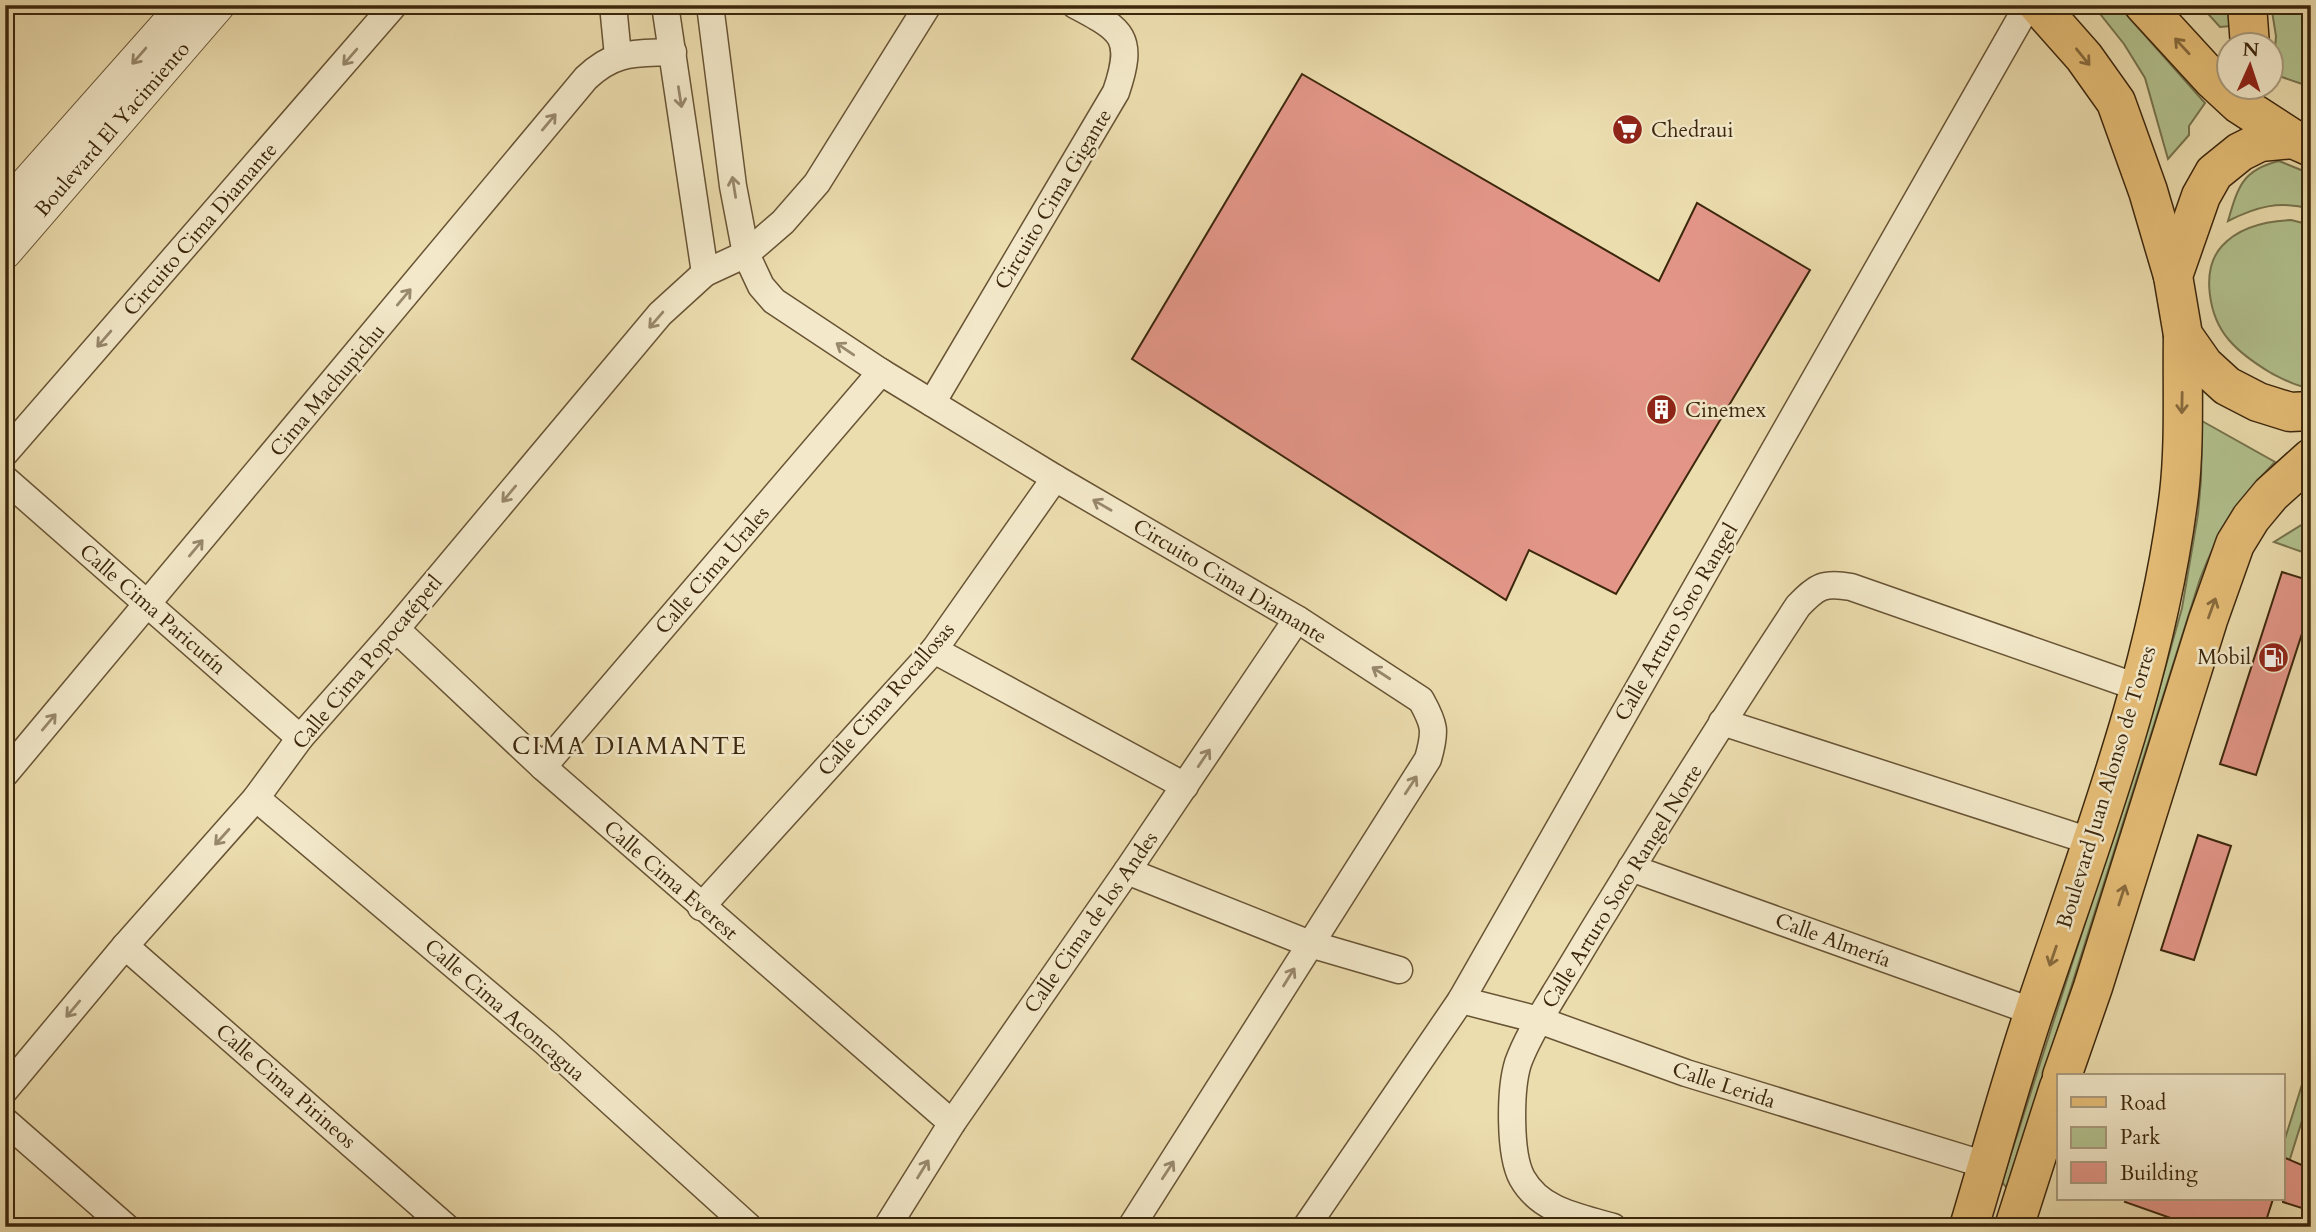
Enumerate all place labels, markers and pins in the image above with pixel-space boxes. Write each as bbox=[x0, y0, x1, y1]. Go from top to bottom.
supermarket icon: Chedraui bbox=[1611, 113, 1645, 147]
place label: Chedraui bbox=[1651, 116, 1734, 145]
building icon: Cinemex bbox=[1645, 393, 1679, 427]
place label: Cinemex bbox=[1685, 396, 1767, 425]
fuel station icon: Mobil bbox=[2257, 640, 2291, 674]
place label: Mobil bbox=[2197, 643, 2251, 672]

